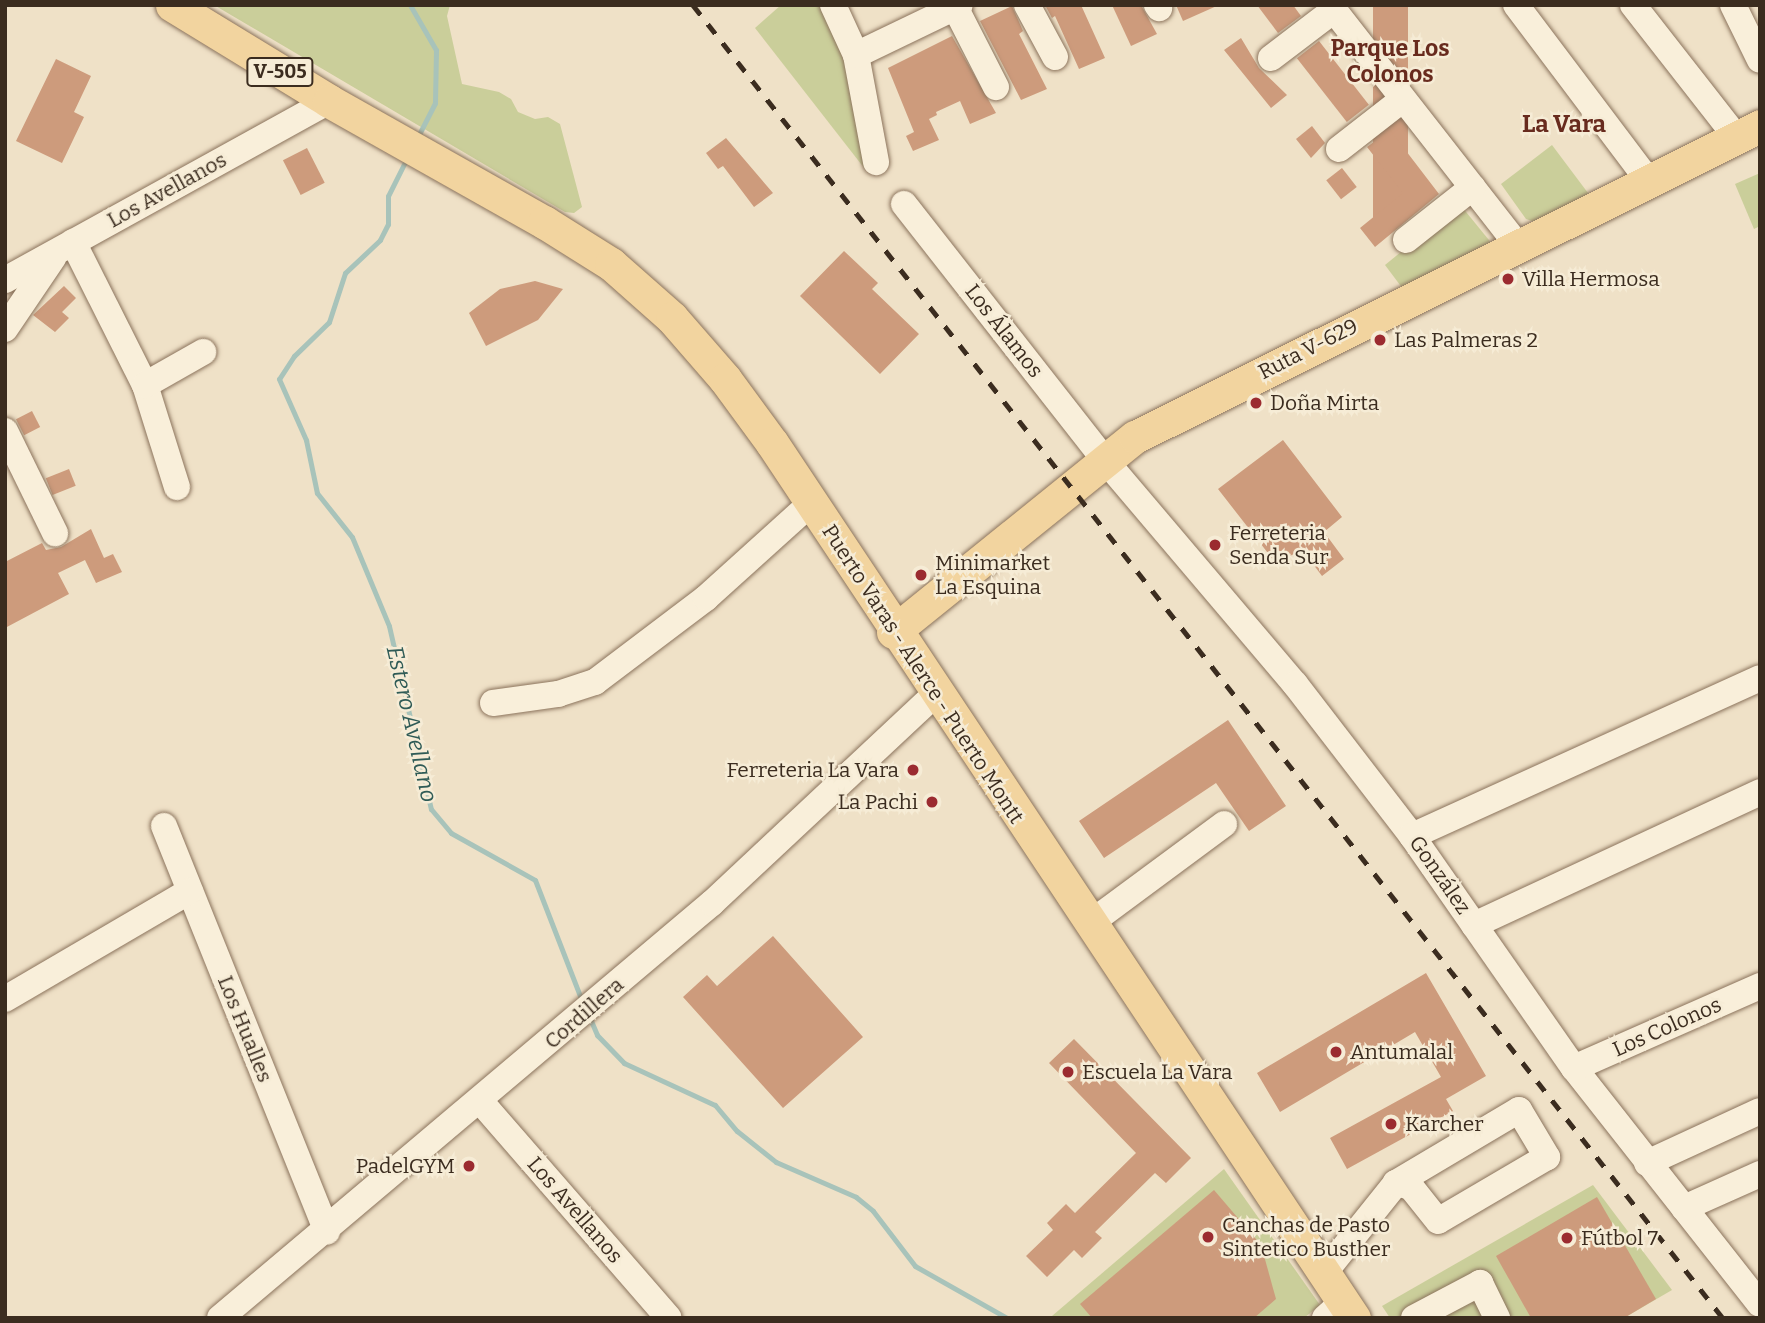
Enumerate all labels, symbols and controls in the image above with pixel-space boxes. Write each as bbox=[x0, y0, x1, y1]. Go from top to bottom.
district label: Parque Los Colonos bbox=[1330, 34, 1450, 88]
road number: V-505 bbox=[245, 57, 315, 88]
district label: La Vara bbox=[1522, 111, 1606, 139]
street label: Los Avellanos bbox=[103, 147, 231, 233]
place label: Villa Hermosa bbox=[1522, 266, 1660, 292]
marker: Villa Hermosa bbox=[1500, 271, 1516, 287]
street label: Los Álamos bbox=[960, 279, 1048, 383]
street label: Ruta V-629 bbox=[1254, 313, 1362, 385]
place label: Las Palmeras 2 bbox=[1394, 327, 1538, 353]
marker: Las Palmeras 2 bbox=[1372, 332, 1388, 348]
place label: Doña Mirta bbox=[1270, 390, 1379, 416]
marker: Doña Mirta bbox=[1248, 395, 1264, 411]
street label: Puerto Varas - Alerce - Puerto Montt bbox=[817, 520, 1029, 828]
place label: Ferreteria Senda Sur bbox=[1229, 520, 1329, 570]
marker: Ferreteria Senda Sur bbox=[1207, 537, 1223, 553]
place label: Minimarket La Esquina bbox=[935, 550, 1050, 600]
marker: Minimarket La Esquina bbox=[913, 567, 929, 583]
water label: Estero Avellano bbox=[381, 643, 443, 805]
place label: Ferreteria La Vara bbox=[727, 757, 899, 783]
marker: Ferreteria La Vara bbox=[905, 762, 921, 778]
place label: La Pachi bbox=[838, 789, 918, 815]
marker: La Pachi bbox=[924, 794, 940, 810]
street label: González bbox=[1404, 831, 1476, 919]
street label: Los Hualles bbox=[212, 972, 278, 1086]
street label: Cordillera bbox=[539, 972, 629, 1054]
street label: Los Colonos bbox=[1609, 992, 1725, 1062]
place label: Antumalal bbox=[1350, 1039, 1453, 1065]
marker: Antumalal bbox=[1328, 1044, 1344, 1060]
place label: Escuela La Vara bbox=[1082, 1059, 1232, 1085]
marker: Escuela La Vara bbox=[1060, 1064, 1076, 1080]
place label: Karcher bbox=[1405, 1111, 1483, 1137]
marker: Karcher bbox=[1383, 1116, 1399, 1132]
street label: Los Avellanos bbox=[522, 1152, 628, 1268]
place label: PadelGYM bbox=[356, 1153, 455, 1179]
marker: PadelGYM bbox=[461, 1158, 477, 1174]
place label: Canchas de Pasto Sintetico Busther bbox=[1222, 1212, 1390, 1262]
place label: Fútbol 7 bbox=[1581, 1225, 1658, 1251]
marker: Canchas de Pasto Sintetico Busther bbox=[1200, 1229, 1216, 1245]
marker: Fútbol 7 bbox=[1559, 1230, 1575, 1246]

